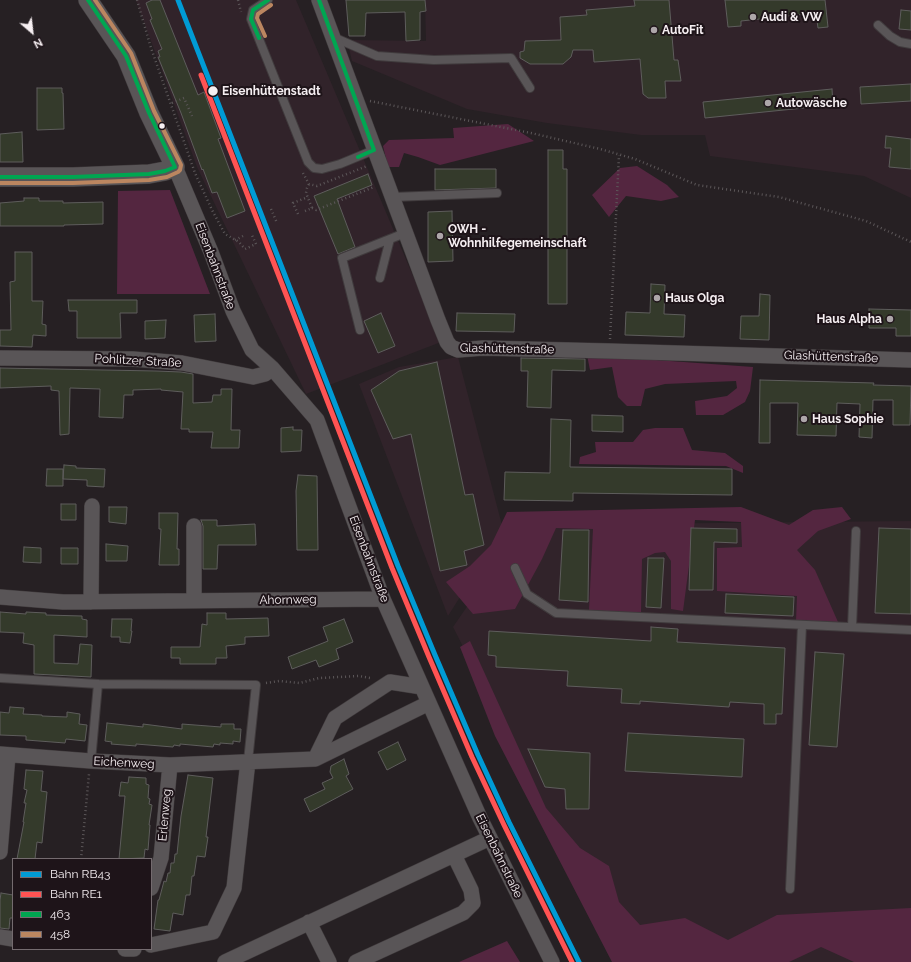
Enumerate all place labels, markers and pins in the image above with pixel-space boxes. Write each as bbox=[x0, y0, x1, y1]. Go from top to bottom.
place label: Audi & VW bbox=[761, 10, 822, 24]
marker: Audi & VW bbox=[748, 12, 758, 22]
place label: AutoFit bbox=[662, 23, 704, 37]
marker: AutoFit bbox=[649, 25, 659, 35]
marker: Eisenhüttenstadt bbox=[206, 84, 220, 98]
place label: Eisenhüttenstadt bbox=[222, 84, 321, 98]
place label: Autowäsche bbox=[776, 96, 847, 110]
marker: Autowäsche bbox=[763, 98, 773, 108]
unlabelled marker bbox=[157, 121, 167, 131]
place label: OWH - Wohnhilfegemeinschaft bbox=[448, 222, 586, 250]
marker: OWH - Wohnhilfegemeinschaft bbox=[435, 231, 445, 241]
place label: Haus Olga bbox=[665, 291, 724, 305]
marker: Haus Olga bbox=[652, 293, 662, 303]
place label: Haus Alpha bbox=[816, 312, 882, 326]
marker: Haus Alpha bbox=[885, 314, 895, 324]
place label: Haus Sophie bbox=[812, 412, 884, 426]
marker: Haus Sophie bbox=[799, 414, 809, 424]

